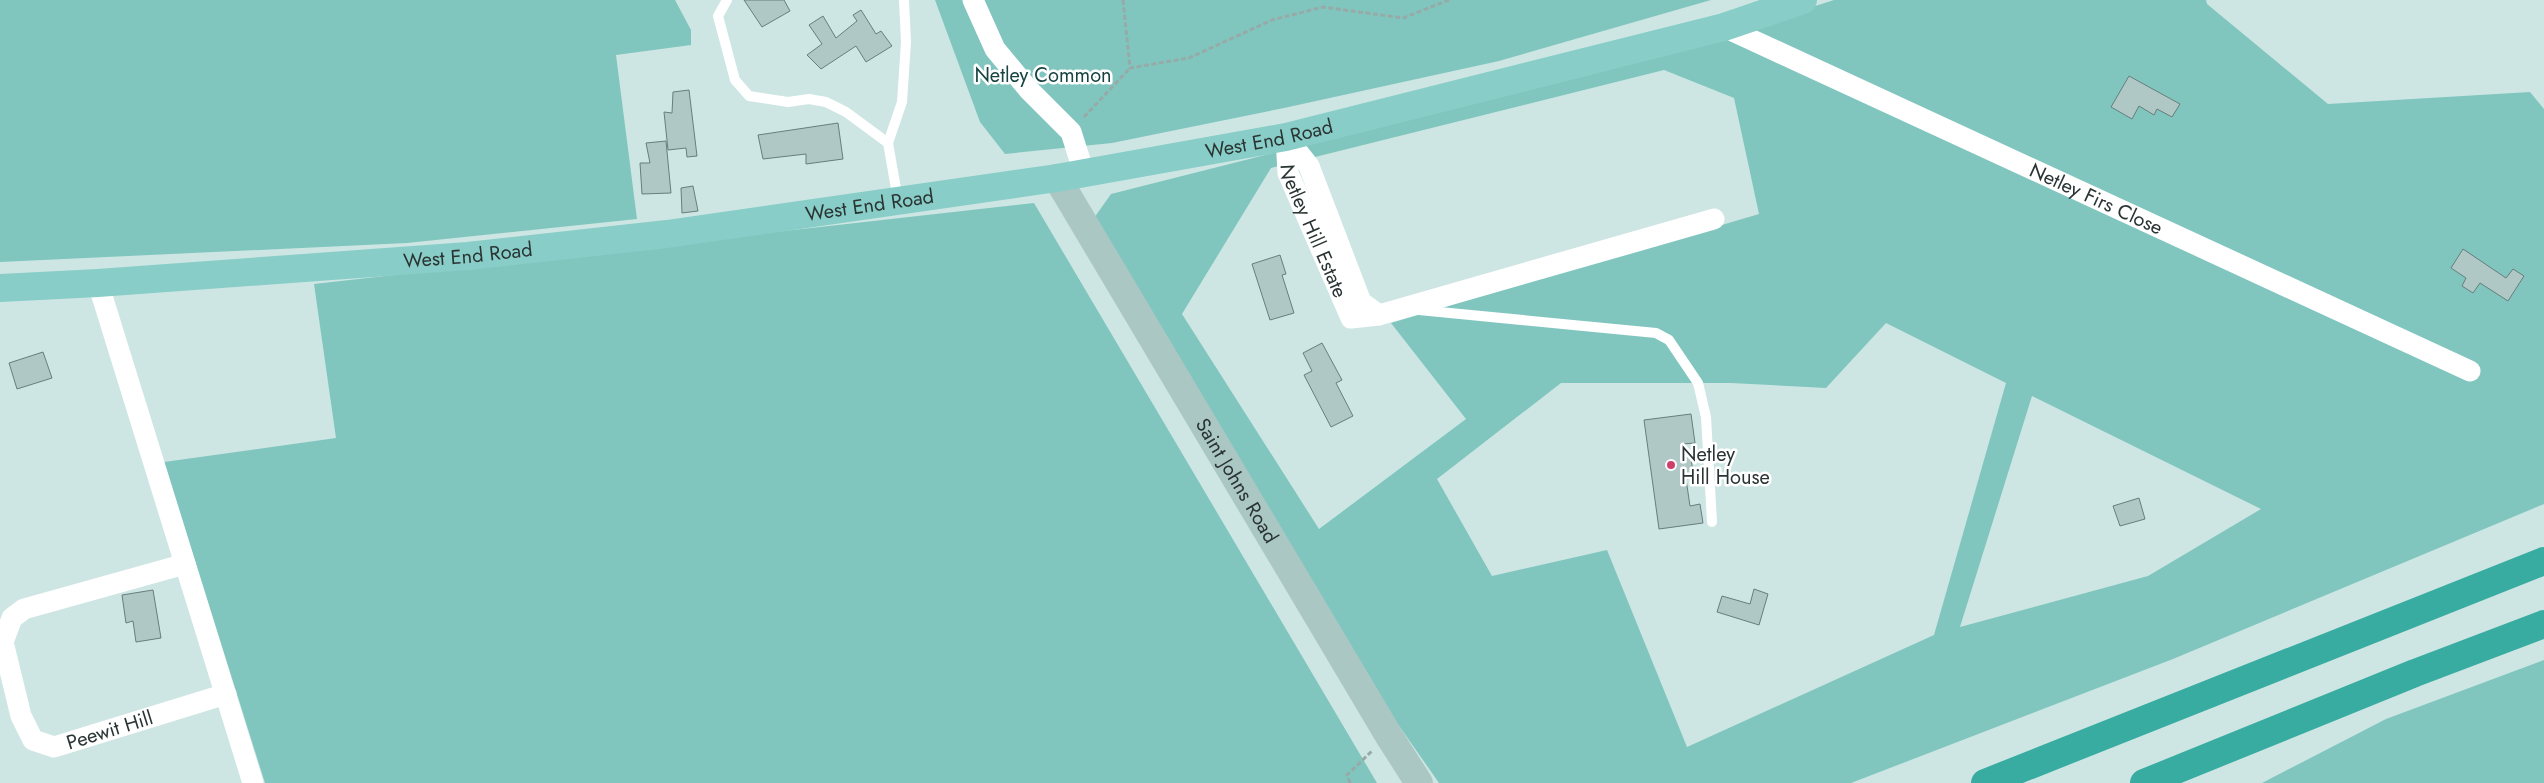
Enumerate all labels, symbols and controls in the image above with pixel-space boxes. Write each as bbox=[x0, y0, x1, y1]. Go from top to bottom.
park label: Netley Common bbox=[974, 61, 1112, 90]
street label: West End Road bbox=[1203, 112, 1336, 166]
street label: Netley Firs Close bbox=[2025, 156, 2167, 242]
street label: Netley Hill Estate bbox=[1273, 163, 1354, 302]
street label: West End Road bbox=[804, 182, 936, 229]
street label: West End Road bbox=[402, 235, 534, 276]
street label: Saint Johns Road bbox=[1188, 413, 1285, 549]
place label: Netley Hill House bbox=[1681, 440, 1770, 492]
marker: Netley Hill House bbox=[1665, 459, 1677, 471]
street label: Peewit Hill bbox=[63, 703, 156, 757]

